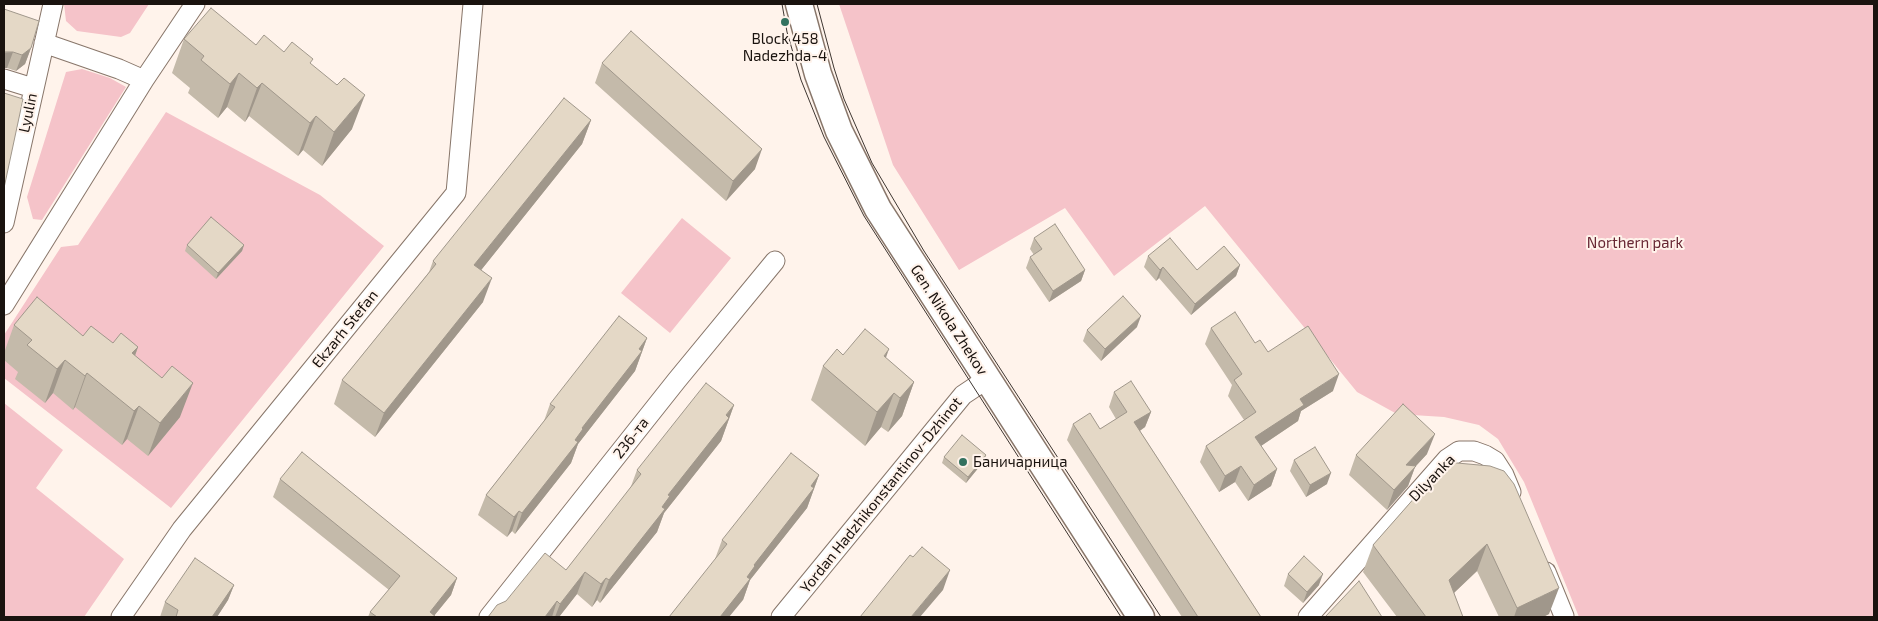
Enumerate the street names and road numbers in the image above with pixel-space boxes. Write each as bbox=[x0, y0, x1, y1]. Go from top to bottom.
street label: Lyulin bbox=[15, 92, 41, 134]
street label: Gen. Nikola Zhekov bbox=[907, 261, 991, 379]
street label: Ekzarh Stefan bbox=[308, 287, 382, 371]
street label: Yordan Hadzhikonstantinov-Dzhinot bbox=[796, 393, 966, 597]
street label: 236-та bbox=[609, 414, 653, 462]
street label: Dilyanka bbox=[1405, 451, 1459, 505]

